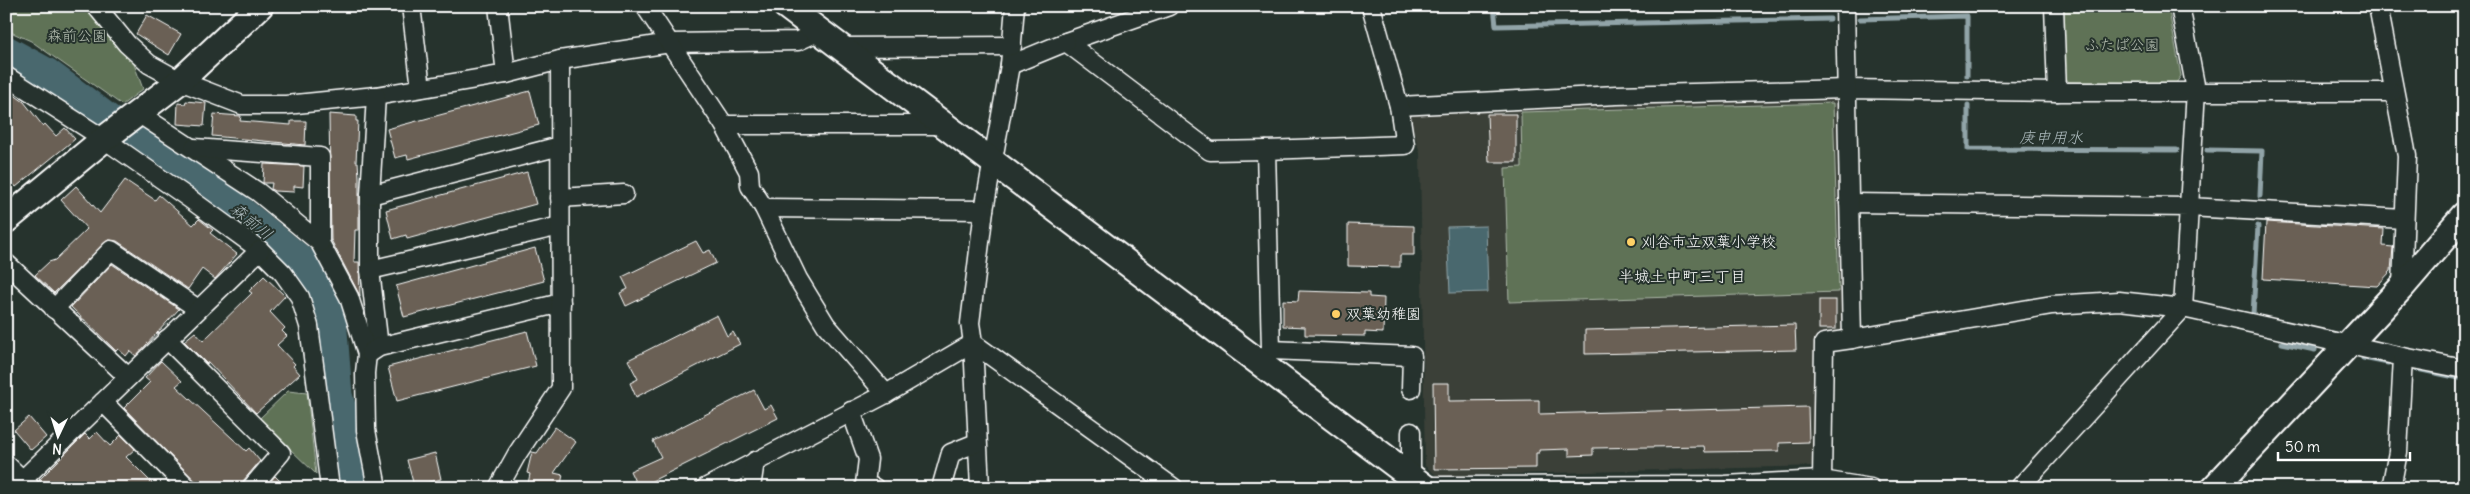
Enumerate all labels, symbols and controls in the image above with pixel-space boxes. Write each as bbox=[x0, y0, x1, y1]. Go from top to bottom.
park label: 森前公園 bbox=[47, 26, 107, 45]
park label: ふたば公園 bbox=[2084, 35, 2160, 54]
water label: 庚申用水 bbox=[2019, 127, 2083, 147]
water label: 森前川 bbox=[227, 198, 277, 244]
place label: 刈谷市立双葉小学校 bbox=[1641, 232, 1776, 251]
marker: 刈谷市立双葉小学校 bbox=[1625, 236, 1637, 248]
district label: 半城土中町三丁目 bbox=[1618, 266, 1746, 286]
place label: 双葉幼稚園 bbox=[1346, 304, 1421, 323]
marker: 双葉幼稚園 bbox=[1330, 308, 1342, 320]
north arrow bbox=[32, 412, 82, 462]
scale bar bbox=[2278, 429, 2410, 461]
text: 50 m bbox=[2285, 437, 2320, 456]
text: N bbox=[52, 440, 63, 458]

